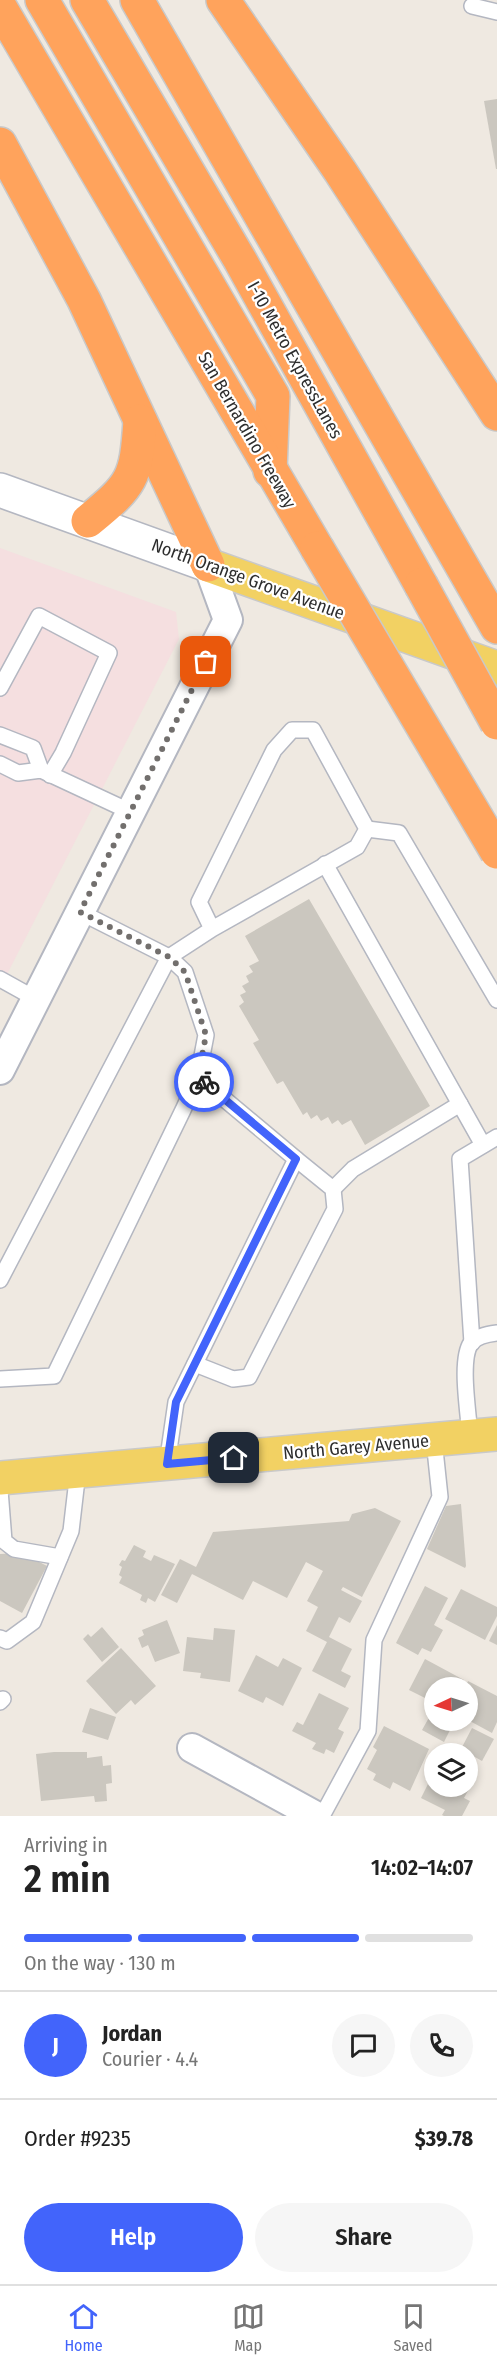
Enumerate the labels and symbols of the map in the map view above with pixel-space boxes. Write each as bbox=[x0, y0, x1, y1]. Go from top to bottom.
street label: I-10 Metro ExpressLanes bbox=[243, 278, 348, 443]
street label: San Bernardino Freeway bbox=[193, 348, 301, 512]
street label: North Orange Grove Avenue bbox=[149, 534, 347, 624]
pin bbox=[180, 636, 231, 687]
courier bbox=[174, 1052, 234, 1112]
street label: North Garey Avenue bbox=[282, 1430, 430, 1464]
pin bbox=[208, 1432, 259, 1483]
north arrow bbox=[424, 1677, 478, 1731]

